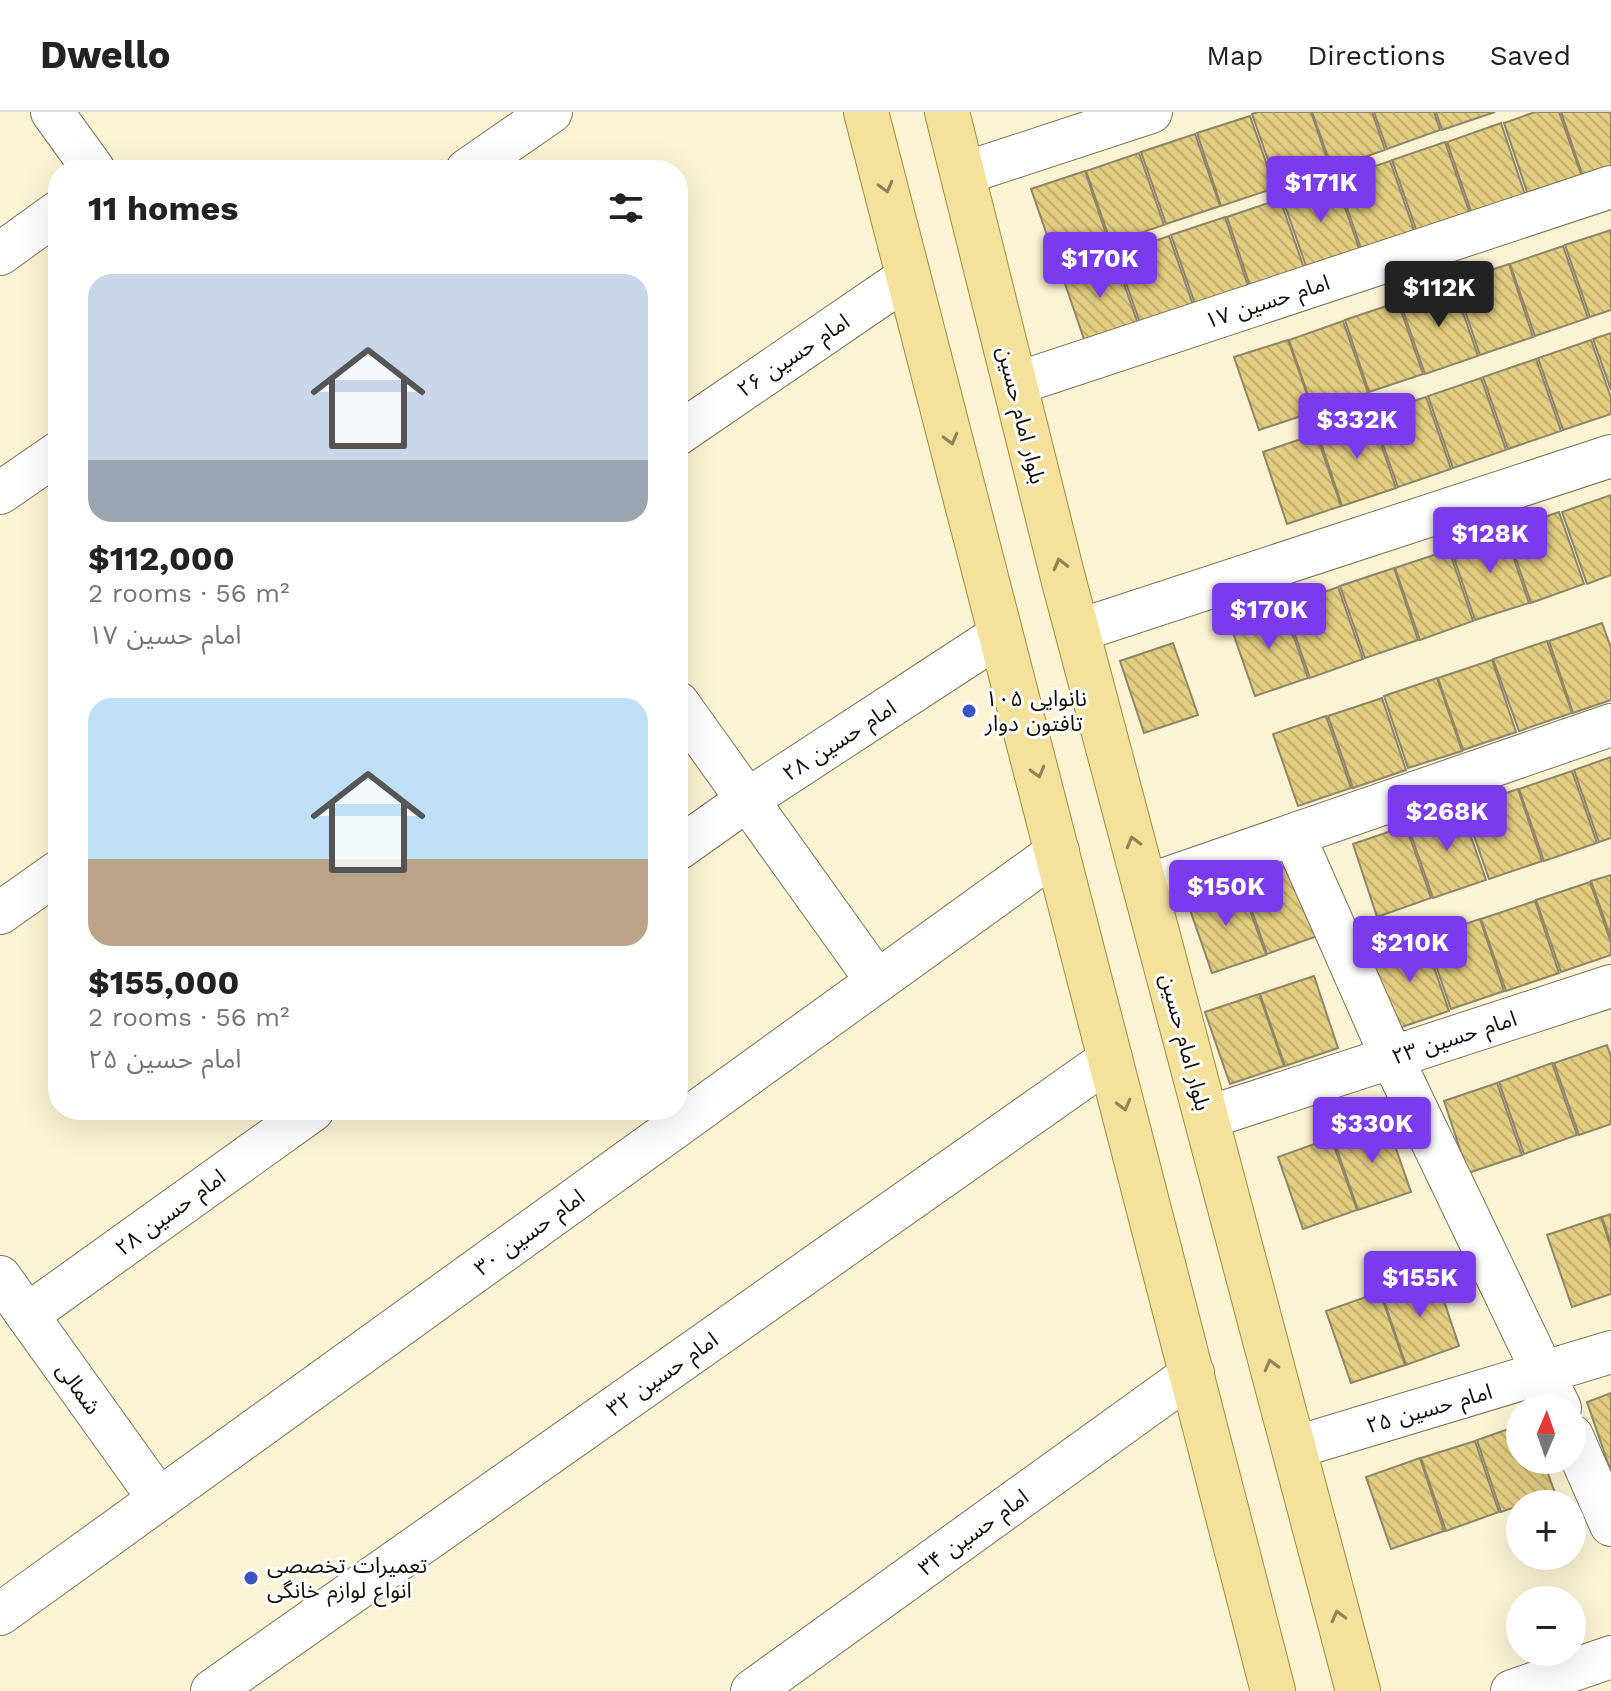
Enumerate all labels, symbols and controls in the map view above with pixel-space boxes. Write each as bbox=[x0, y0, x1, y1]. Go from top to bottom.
text: Dwello bbox=[40, 33, 170, 77]
text: Map bbox=[1206, 39, 1263, 72]
text: Directions bbox=[1307, 39, 1446, 72]
text: Saved bbox=[1490, 39, 1571, 72]
pin: $171K bbox=[1265, 156, 1377, 224]
text: $171K bbox=[1285, 167, 1357, 197]
one-way arrow bbox=[876, 180, 893, 194]
icon: filters bbox=[604, 186, 648, 230]
text: 11 homes bbox=[88, 188, 238, 228]
pin: $170K bbox=[1044, 232, 1156, 300]
text: $170K bbox=[1061, 243, 1139, 273]
pin: $112K bbox=[1383, 261, 1495, 329]
street label: امام حسین ۱۷ bbox=[1202, 270, 1334, 337]
text: $112K bbox=[1403, 272, 1475, 302]
street label: امام حسین ۲۶ bbox=[732, 309, 856, 405]
icon: home bbox=[296, 326, 440, 470]
street label: بلوار امام حسین bbox=[988, 344, 1051, 488]
pin: $332K bbox=[1301, 393, 1413, 461]
text: $332K bbox=[1316, 404, 1398, 434]
one-way arrow bbox=[941, 432, 958, 446]
pin: $128K bbox=[1434, 507, 1546, 575]
text: $128K bbox=[1451, 518, 1529, 548]
text: $112,000 bbox=[88, 538, 235, 578]
one-way arrow bbox=[1052, 557, 1069, 571]
text: 2 rooms · 56 m² bbox=[88, 578, 290, 608]
pin: $170K bbox=[1213, 583, 1325, 651]
text: $170K bbox=[1230, 594, 1308, 624]
text: امام حسین ۱۷ bbox=[88, 620, 242, 650]
place label: نانوایی ۱۰۵ تافتون دوار bbox=[984, 686, 1087, 737]
street label: امام حسین ۲۸ bbox=[778, 695, 903, 790]
marker: نانوایی ۱۰۵ تافتون دوار bbox=[960, 702, 978, 720]
icon: home bbox=[296, 750, 440, 894]
one-way arrow bbox=[1028, 765, 1045, 779]
pin: $268K bbox=[1391, 785, 1503, 853]
text: $268K bbox=[1406, 796, 1488, 826]
one-way arrow bbox=[1126, 836, 1143, 850]
pin: $150K bbox=[1170, 860, 1282, 928]
text: $150K bbox=[1187, 871, 1265, 901]
pin: $210K bbox=[1354, 916, 1466, 984]
text: $210K bbox=[1371, 927, 1449, 957]
text: $155,000 bbox=[88, 962, 239, 1002]
street label: بلوار امام حسین bbox=[1151, 971, 1216, 1114]
text: 2 rooms · 56 m² bbox=[88, 1002, 290, 1032]
street label: امام حسین ۲۳ bbox=[1389, 1006, 1521, 1073]
text: امام حسین ۲۵ bbox=[88, 1044, 242, 1074]
pin: $330K bbox=[1316, 1097, 1428, 1165]
one-way arrow bbox=[1114, 1098, 1131, 1112]
text: $330K bbox=[1331, 1108, 1413, 1138]
street label: امام حسین ۲۸ bbox=[110, 1164, 233, 1264]
street label: امام حسین ۳۰ bbox=[469, 1184, 592, 1284]
pin: $155K bbox=[1364, 1251, 1476, 1319]
text: $155K bbox=[1382, 1262, 1458, 1292]
street label: امام حسین ۳۲ bbox=[602, 1327, 725, 1425]
street label: شمالی bbox=[51, 1357, 106, 1419]
one-way arrow bbox=[1263, 1358, 1280, 1372]
street label: امام حسین ۲۵ bbox=[1363, 1379, 1496, 1442]
north arrow bbox=[1506, 1394, 1586, 1474]
map controls bbox=[1506, 1394, 1586, 1666]
street label: امام حسین ۳۴ bbox=[913, 1484, 1036, 1584]
button: + bbox=[1506, 1490, 1586, 1570]
place label: تعمیرات تخصصی انواع لوازم خانگی bbox=[267, 1553, 427, 1607]
marker: تعمیرات تخصصی انواع لوازم خانگی bbox=[242, 1569, 260, 1587]
button: − bbox=[1506, 1586, 1586, 1666]
one-way arrow bbox=[1331, 1609, 1347, 1623]

